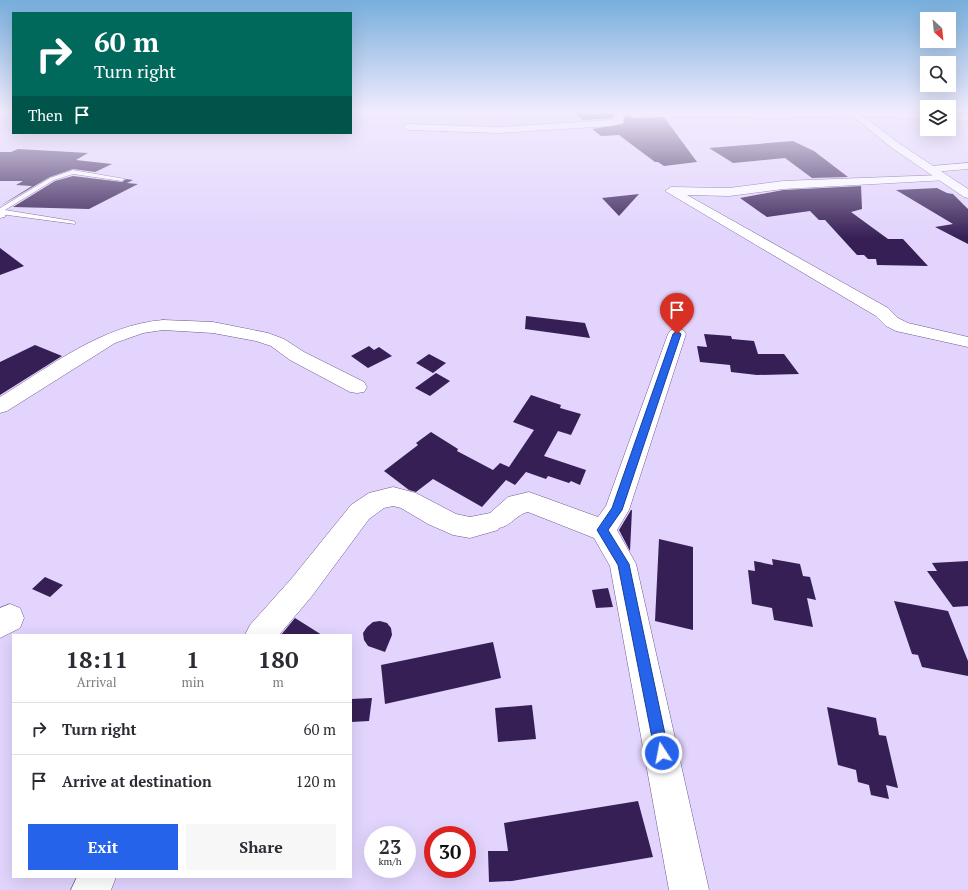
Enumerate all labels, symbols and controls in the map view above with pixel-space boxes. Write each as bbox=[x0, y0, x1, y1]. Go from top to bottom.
north arrow bbox=[920, 12, 956, 48]
map controls bbox=[920, 12, 956, 136]
text: 60 m bbox=[94, 23, 159, 60]
icon: right bbox=[28, 28, 80, 80]
button: search bbox=[920, 56, 956, 92]
text: Turn right bbox=[94, 59, 176, 83]
button: layers bbox=[920, 100, 956, 136]
icon: arrive bbox=[71, 104, 93, 126]
text: Then bbox=[28, 105, 63, 125]
pin bbox=[660, 293, 694, 334]
icon: arrive bbox=[666, 299, 688, 321]
text: 18:11 bbox=[65, 643, 128, 675]
text: 1 bbox=[186, 643, 200, 675]
text: 180 bbox=[258, 643, 298, 675]
text: Arrival bbox=[77, 673, 117, 691]
text: min bbox=[181, 673, 204, 691]
text: m bbox=[273, 673, 284, 691]
icon: right bbox=[28, 718, 50, 740]
text: Turn right bbox=[62, 719, 137, 739]
text: 60 m bbox=[303, 719, 336, 739]
position arrow bbox=[641, 732, 683, 774]
icon: arrive bbox=[28, 770, 50, 792]
text: Arrive at destination bbox=[62, 771, 212, 791]
text: 120 m bbox=[295, 771, 336, 791]
button: Exit bbox=[28, 824, 178, 870]
button: Share bbox=[186, 824, 336, 870]
speed limit sign: 30 bbox=[424, 826, 476, 878]
text: 23 bbox=[379, 833, 401, 860]
text: km/h bbox=[378, 855, 402, 868]

